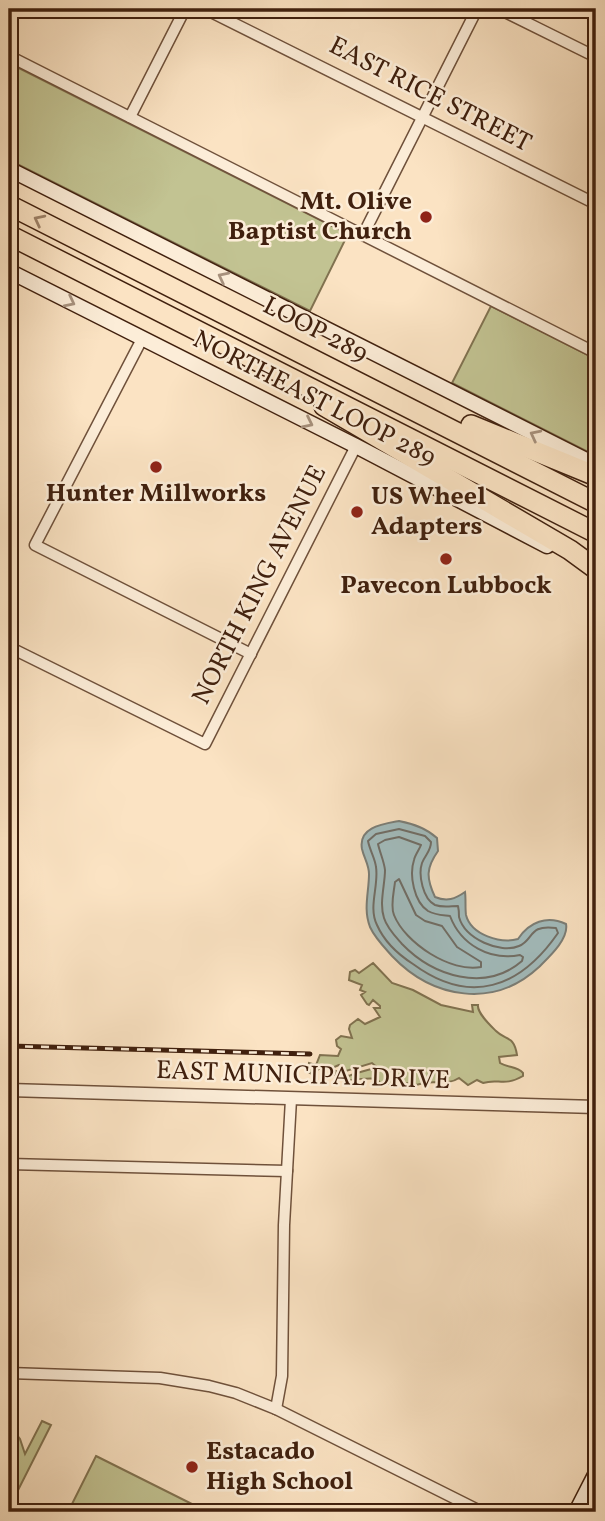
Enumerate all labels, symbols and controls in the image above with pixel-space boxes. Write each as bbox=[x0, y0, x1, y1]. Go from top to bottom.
street label: EAST RICE STREET bbox=[322, 28, 538, 162]
place label: Mt. Olive Baptist Church bbox=[228, 184, 412, 250]
marker: Mt. Olive Baptist Church bbox=[418, 209, 434, 225]
one-way arrow bbox=[33, 215, 46, 229]
one-way arrow bbox=[218, 271, 230, 285]
street label: LOOP 289 bbox=[256, 288, 374, 372]
one-way arrow bbox=[63, 294, 75, 308]
street label: NORTHEAST LOOP 289 bbox=[186, 322, 442, 476]
one-way arrow bbox=[301, 415, 313, 429]
one-way arrow bbox=[530, 429, 542, 443]
marker: Hunter Millworks bbox=[148, 459, 164, 475]
street label: NORTH KING AVENUE bbox=[184, 459, 336, 711]
place label: Hunter Millworks bbox=[46, 476, 266, 512]
place label: US Wheel Adapters bbox=[371, 479, 486, 545]
marker: US Wheel Adapters bbox=[349, 504, 365, 520]
marker: Pavecon Lubbock bbox=[438, 551, 454, 567]
place label: Pavecon Lubbock bbox=[340, 568, 552, 604]
street label: EAST MUNICIPAL DRIVE bbox=[155, 1053, 451, 1099]
place label: Estacado High School bbox=[206, 1434, 353, 1500]
marker: Estacado High School bbox=[184, 1459, 200, 1475]

